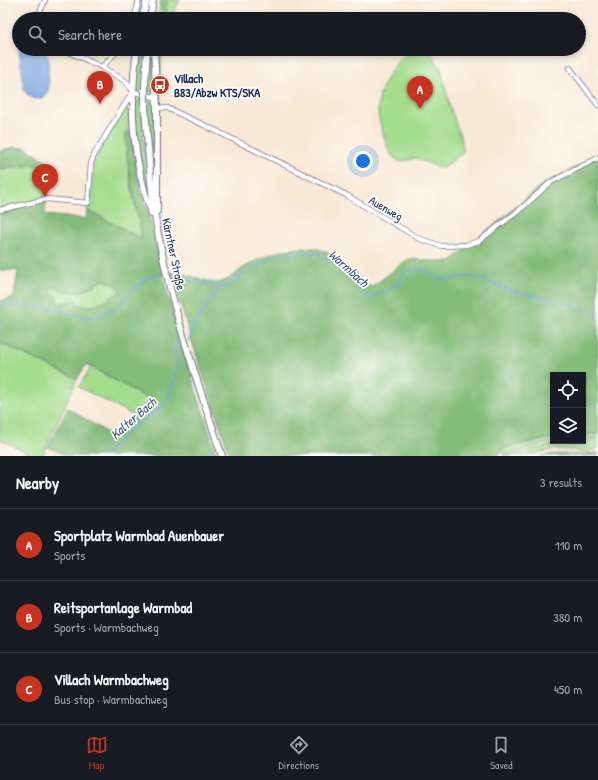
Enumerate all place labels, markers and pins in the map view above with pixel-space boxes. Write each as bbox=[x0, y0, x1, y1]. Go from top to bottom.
place label: Villach B83/Abzw KTS/SKA bbox=[174, 70, 260, 101]
pin: B bbox=[87, 71, 113, 104]
bus stop icon: Villach B83/Abzw KTS/SKA bbox=[149, 74, 171, 96]
pin: A bbox=[407, 76, 433, 109]
pin: C bbox=[32, 164, 58, 197]

